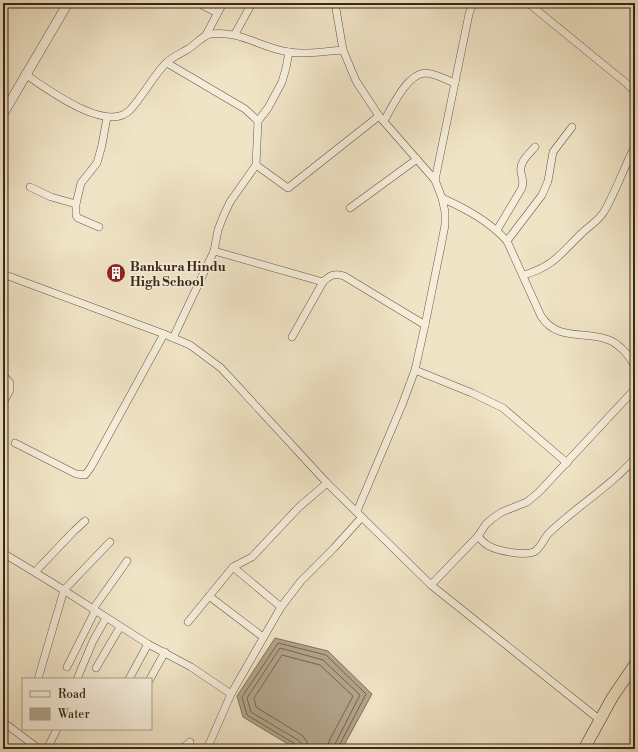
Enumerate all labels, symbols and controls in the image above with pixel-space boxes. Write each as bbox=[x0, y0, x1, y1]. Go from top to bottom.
place label: Bankura Hindu High School bbox=[130, 259, 226, 290]
building icon: Bankura Hindu High School bbox=[105, 262, 127, 284]
legend bbox=[22, 678, 152, 730]
text: Road bbox=[58, 687, 86, 702]
text: Water bbox=[57, 707, 90, 722]

